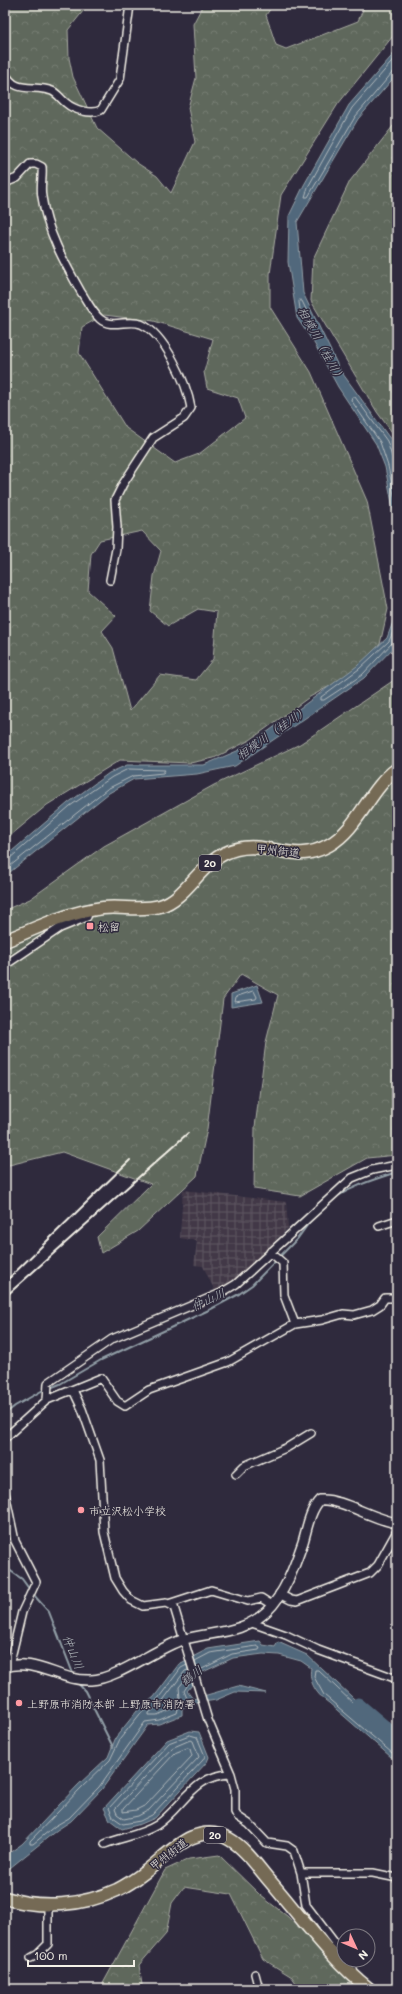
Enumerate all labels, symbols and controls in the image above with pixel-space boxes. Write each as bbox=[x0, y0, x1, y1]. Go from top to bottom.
water label: 相模川（桂川） bbox=[295, 303, 349, 385]
water label: 相模川（桂川） bbox=[233, 701, 311, 763]
street label: 甲州街道 bbox=[255, 840, 301, 860]
road number: 20 bbox=[199, 855, 221, 871]
place label: 松留 bbox=[98, 919, 120, 934]
marker: 松留 bbox=[85, 921, 95, 931]
water label: 仲山川 bbox=[188, 1284, 228, 1314]
place label: 市立沢松小学校 bbox=[89, 1503, 166, 1518]
marker: 市立沢松小学校 bbox=[76, 1505, 86, 1515]
water label: 仲山川 bbox=[60, 1632, 88, 1672]
water label: 鶴川 bbox=[177, 1661, 205, 1689]
place label: 上野原市消防本部 上野原市消防署 bbox=[27, 1696, 196, 1711]
marker: 上野原市消防本部 上野原市消防署 bbox=[14, 1698, 24, 1708]
road number: 20 bbox=[204, 1827, 226, 1843]
street label: 甲州街道 bbox=[146, 1835, 190, 1873]
north arrow bbox=[336, 1928, 376, 1968]
scale bar bbox=[28, 1942, 134, 1968]
text: 100 m bbox=[34, 1947, 68, 1963]
text: N bbox=[355, 1947, 372, 1964]

